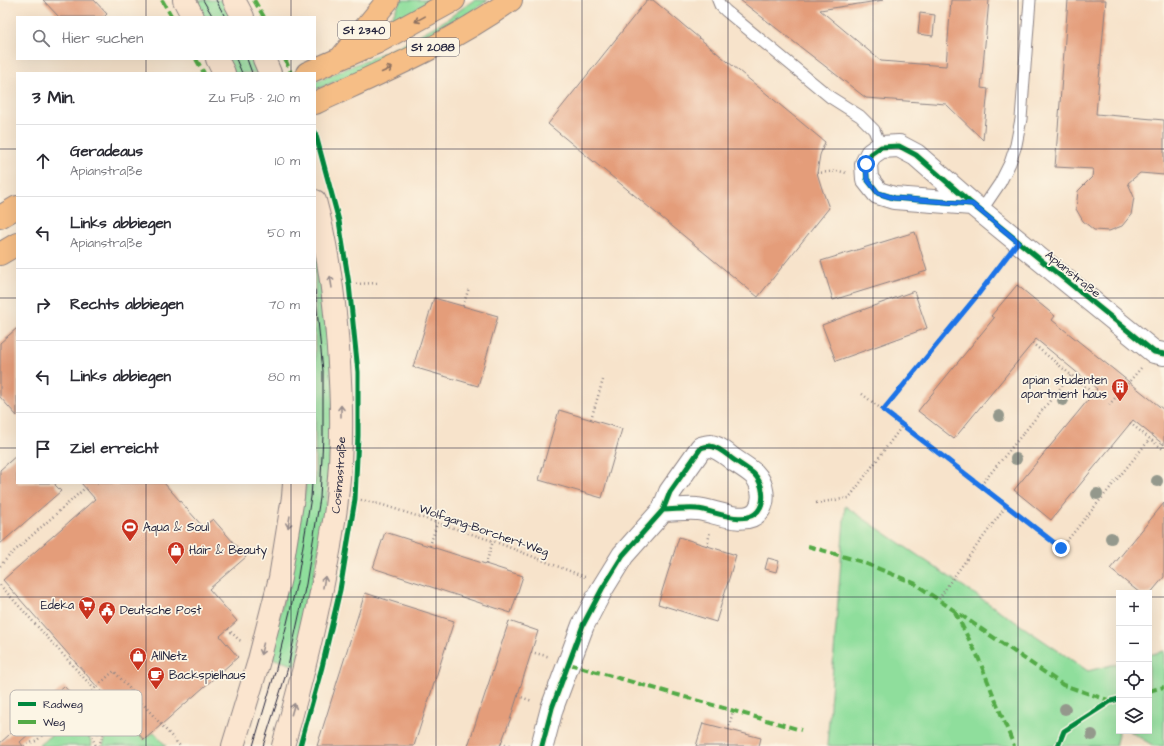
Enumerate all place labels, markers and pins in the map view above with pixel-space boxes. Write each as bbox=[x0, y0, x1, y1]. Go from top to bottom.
place label: apian studenten apartment haus bbox=[1021, 372, 1107, 403]
building icon: apian studenten apartment haus bbox=[1110, 377, 1130, 402]
sports icon: Aqua & Soul bbox=[120, 517, 140, 542]
place label: Aqua & Soul bbox=[143, 519, 209, 536]
shop icon: Hair & Beauty bbox=[166, 540, 186, 565]
place label: Hair & Beauty bbox=[189, 542, 268, 560]
supermarket icon: Edeka bbox=[77, 595, 97, 620]
place label: Edeka bbox=[41, 597, 74, 614]
public building icon: Deutsche Post bbox=[97, 600, 117, 625]
place label: Deutsche Post bbox=[120, 602, 202, 619]
shop icon: AllNetz bbox=[128, 646, 148, 671]
place label: AllNetz bbox=[151, 648, 187, 665]
cafe icon: Backspielhaus bbox=[146, 665, 166, 690]
place label: Backspielhaus bbox=[169, 667, 246, 684]

